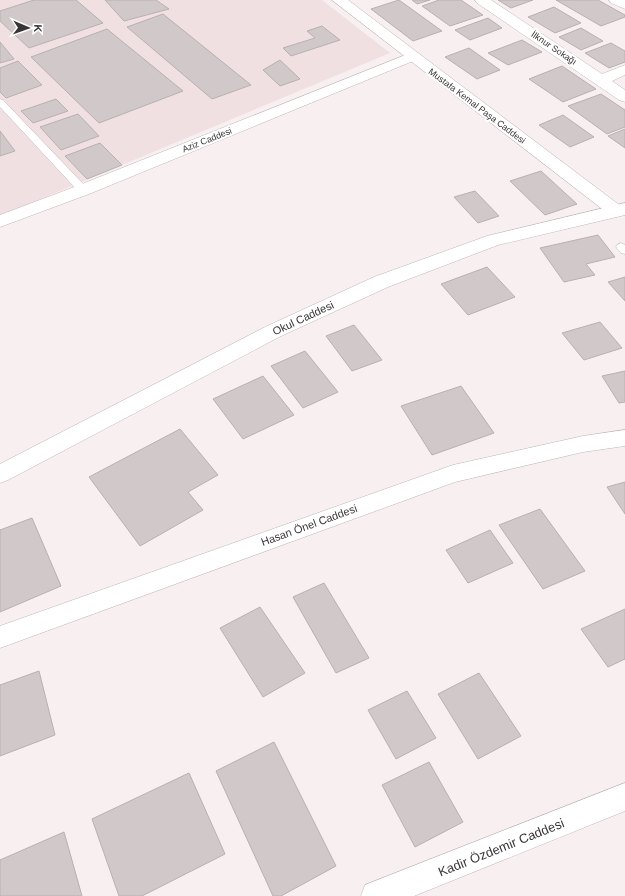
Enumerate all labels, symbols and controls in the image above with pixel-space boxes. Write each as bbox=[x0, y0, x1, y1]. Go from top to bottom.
north arrow bbox=[8, 8, 48, 48]
text: K bbox=[32, 24, 44, 33]
street label: İlknur Sokağı bbox=[529, 29, 579, 67]
street label: Mustafa Kemal Paşa Caddesi bbox=[427, 66, 527, 146]
street label: Aziz Caddesi bbox=[181, 126, 233, 154]
street label: Okul Caddesi bbox=[271, 299, 335, 337]
street label: Hasan Önel Caddesi bbox=[259, 502, 359, 548]
street label: Kadir Özdemir Caddesi bbox=[436, 815, 566, 880]

